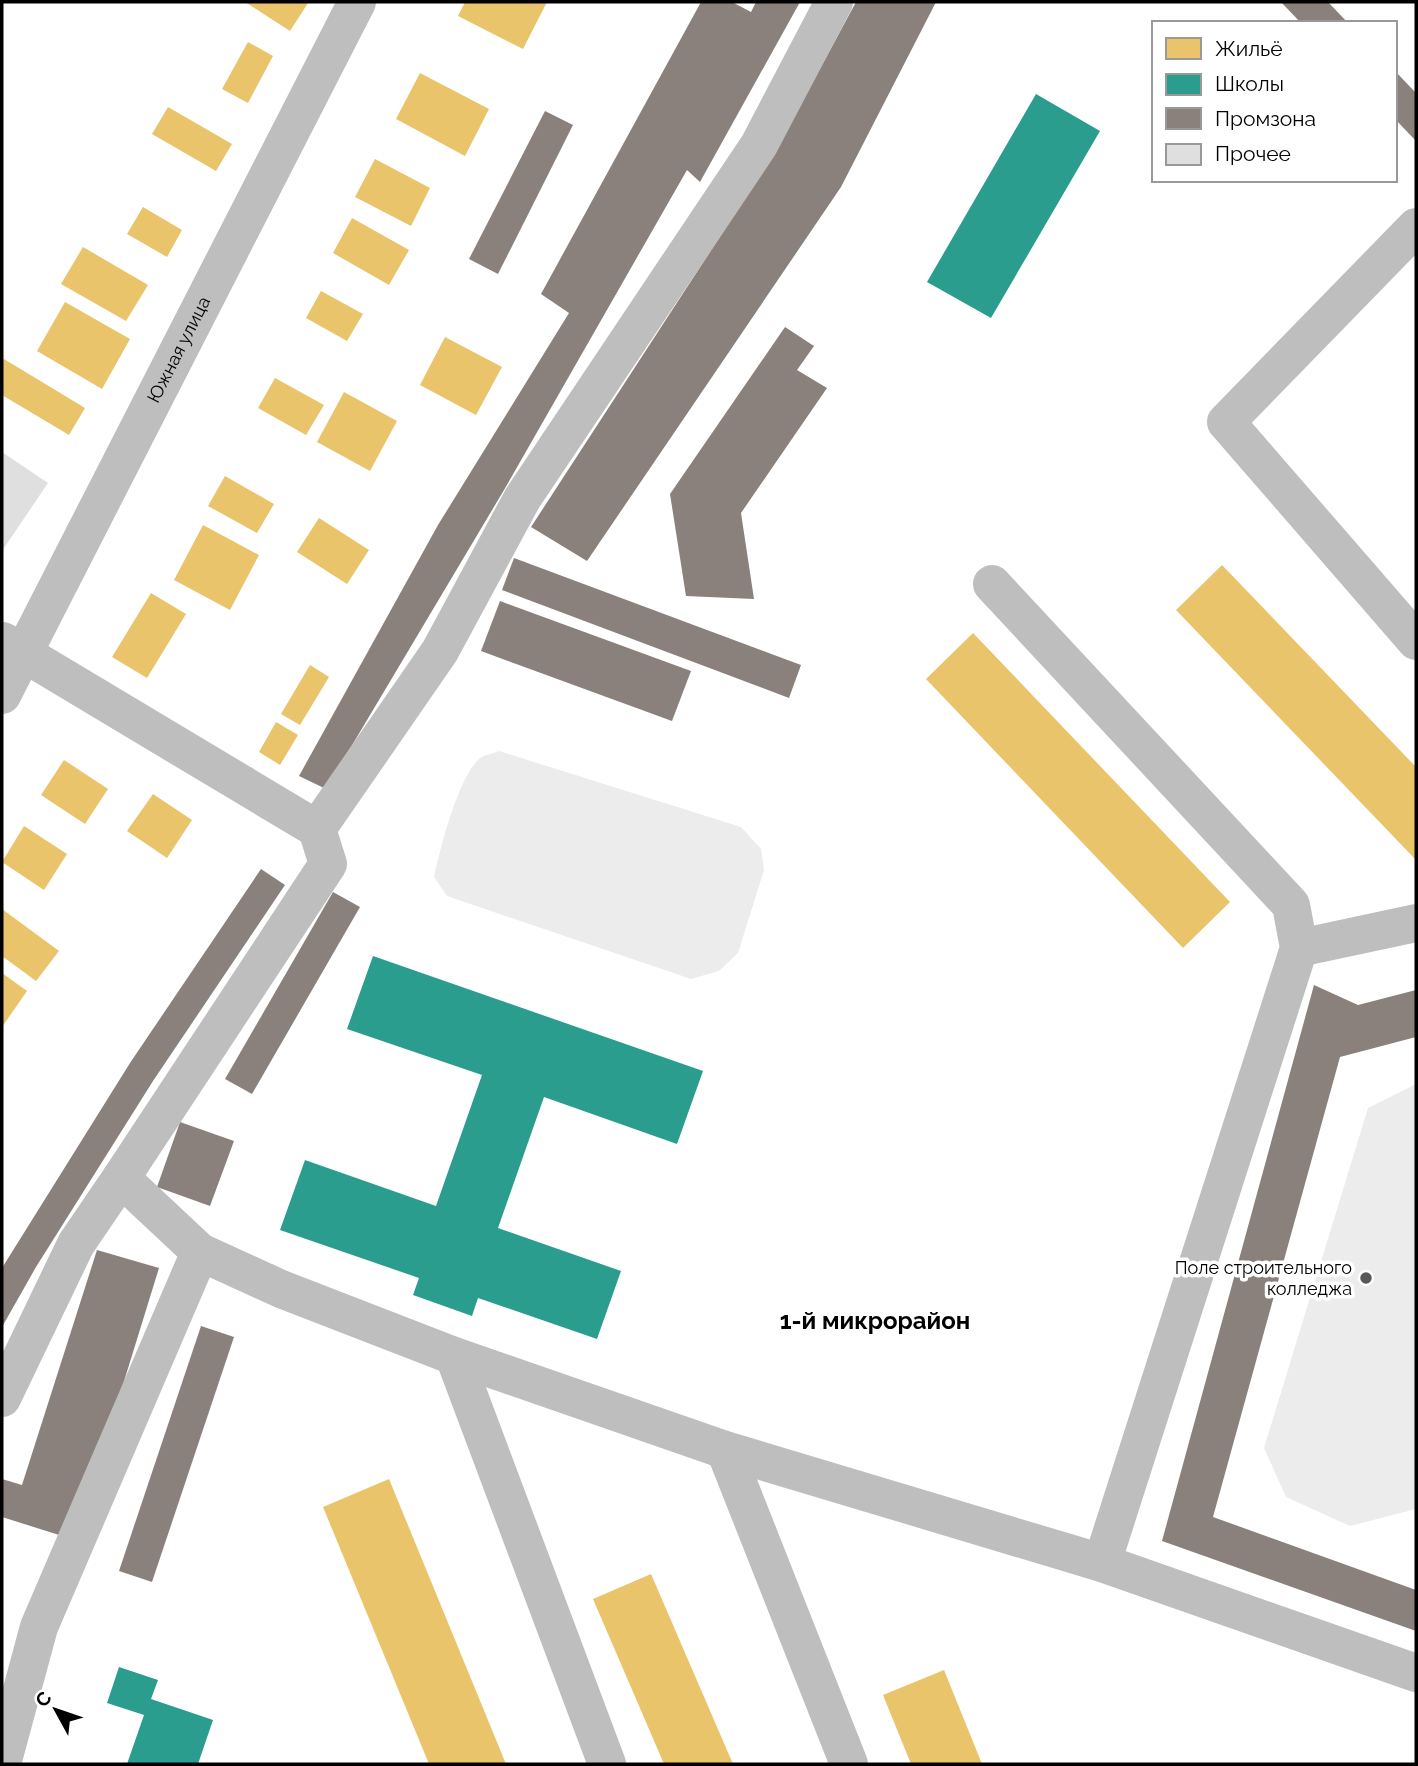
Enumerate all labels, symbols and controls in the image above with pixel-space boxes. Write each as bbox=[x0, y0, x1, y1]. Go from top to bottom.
legend bbox=[1152, 21, 1397, 182]
text: Жильё bbox=[1215, 36, 1283, 61]
text: Школы bbox=[1215, 71, 1284, 96]
text: Промзона bbox=[1215, 106, 1316, 131]
text: Прочее bbox=[1215, 141, 1291, 166]
street label: Южная улица bbox=[143, 293, 214, 406]
place label: Поле строительного колледжа bbox=[1175, 1257, 1352, 1299]
marker: Поле строительного колледжа bbox=[1358, 1270, 1374, 1286]
district label: 1-й микрорайон bbox=[780, 1306, 970, 1335]
north arrow bbox=[21, 1675, 91, 1745]
text: С bbox=[30, 1687, 56, 1711]

